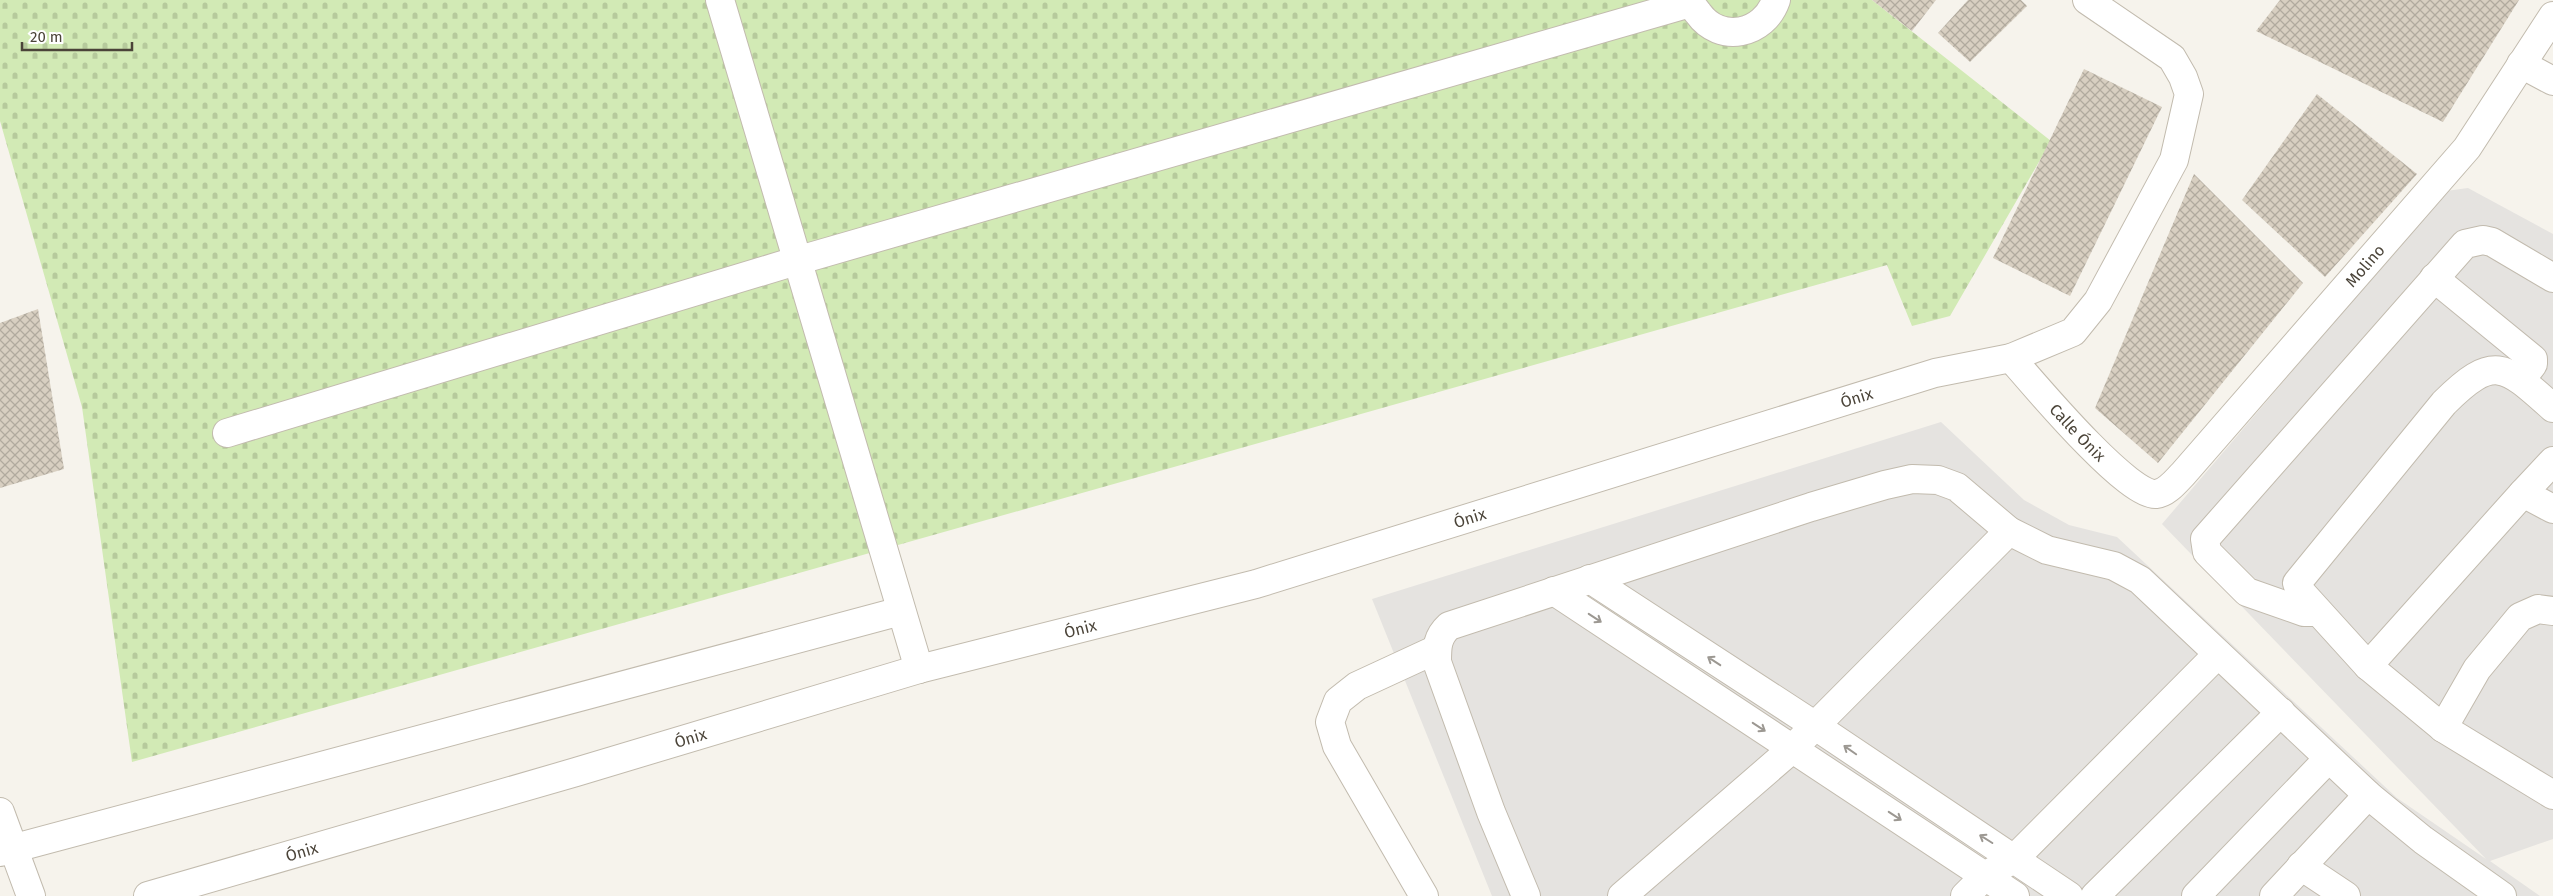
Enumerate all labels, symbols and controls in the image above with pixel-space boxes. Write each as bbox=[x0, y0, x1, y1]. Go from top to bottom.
scale bar bbox=[22, 20, 132, 52]
text: 20 m bbox=[30, 28, 63, 46]
street label: Molino bbox=[2342, 241, 2389, 291]
street label: Ónix bbox=[1838, 384, 1875, 412]
street label: Calle Ónix bbox=[2046, 400, 2110, 466]
street label: Ónix bbox=[1451, 504, 1488, 532]
one-way arrow bbox=[1588, 612, 1602, 623]
street label: Ónix bbox=[1062, 616, 1099, 642]
one-way arrow bbox=[1708, 655, 1722, 665]
one-way arrow bbox=[1752, 723, 1766, 733]
street label: Ónix bbox=[672, 724, 709, 752]
one-way arrow bbox=[1843, 745, 1857, 755]
one-way arrow bbox=[1888, 811, 1902, 821]
one-way arrow bbox=[1979, 834, 1993, 844]
street label: Ónix bbox=[283, 838, 320, 866]

